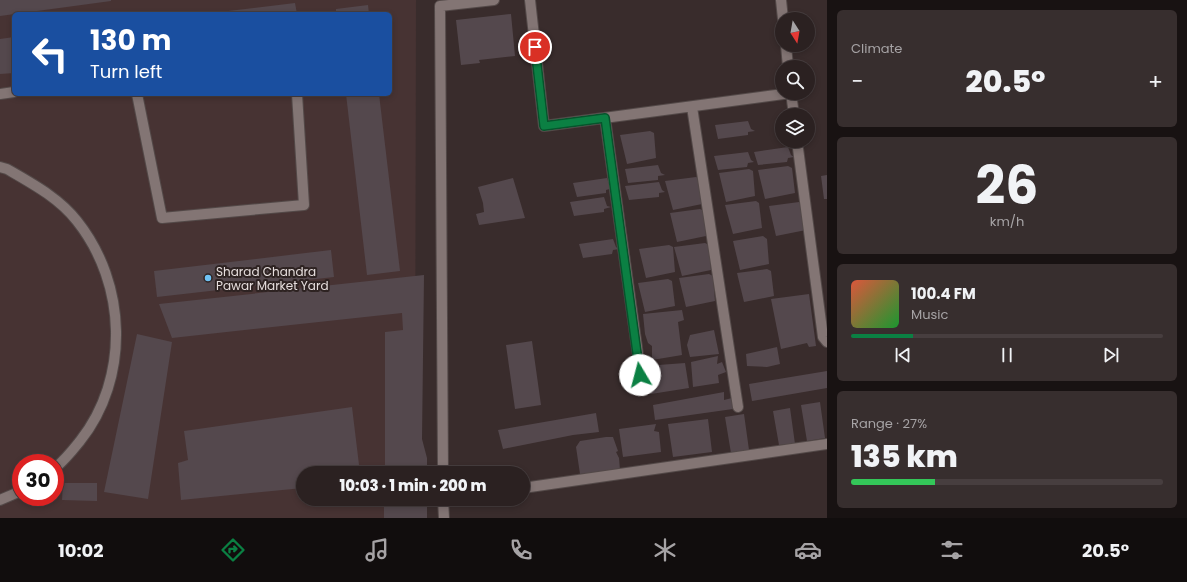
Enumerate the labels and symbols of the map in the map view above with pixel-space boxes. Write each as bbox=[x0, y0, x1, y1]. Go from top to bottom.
north arrow bbox=[775, 12, 815, 52]
pin bbox=[518, 30, 552, 64]
place label: Sharad Chandra Pawar Market Yard bbox=[216, 263, 329, 294]
marker: Sharad Chandra Pawar Market Yard bbox=[203, 273, 213, 283]
position arrow bbox=[619, 354, 661, 396]
speed limit sign: 30 bbox=[12, 454, 64, 506]

